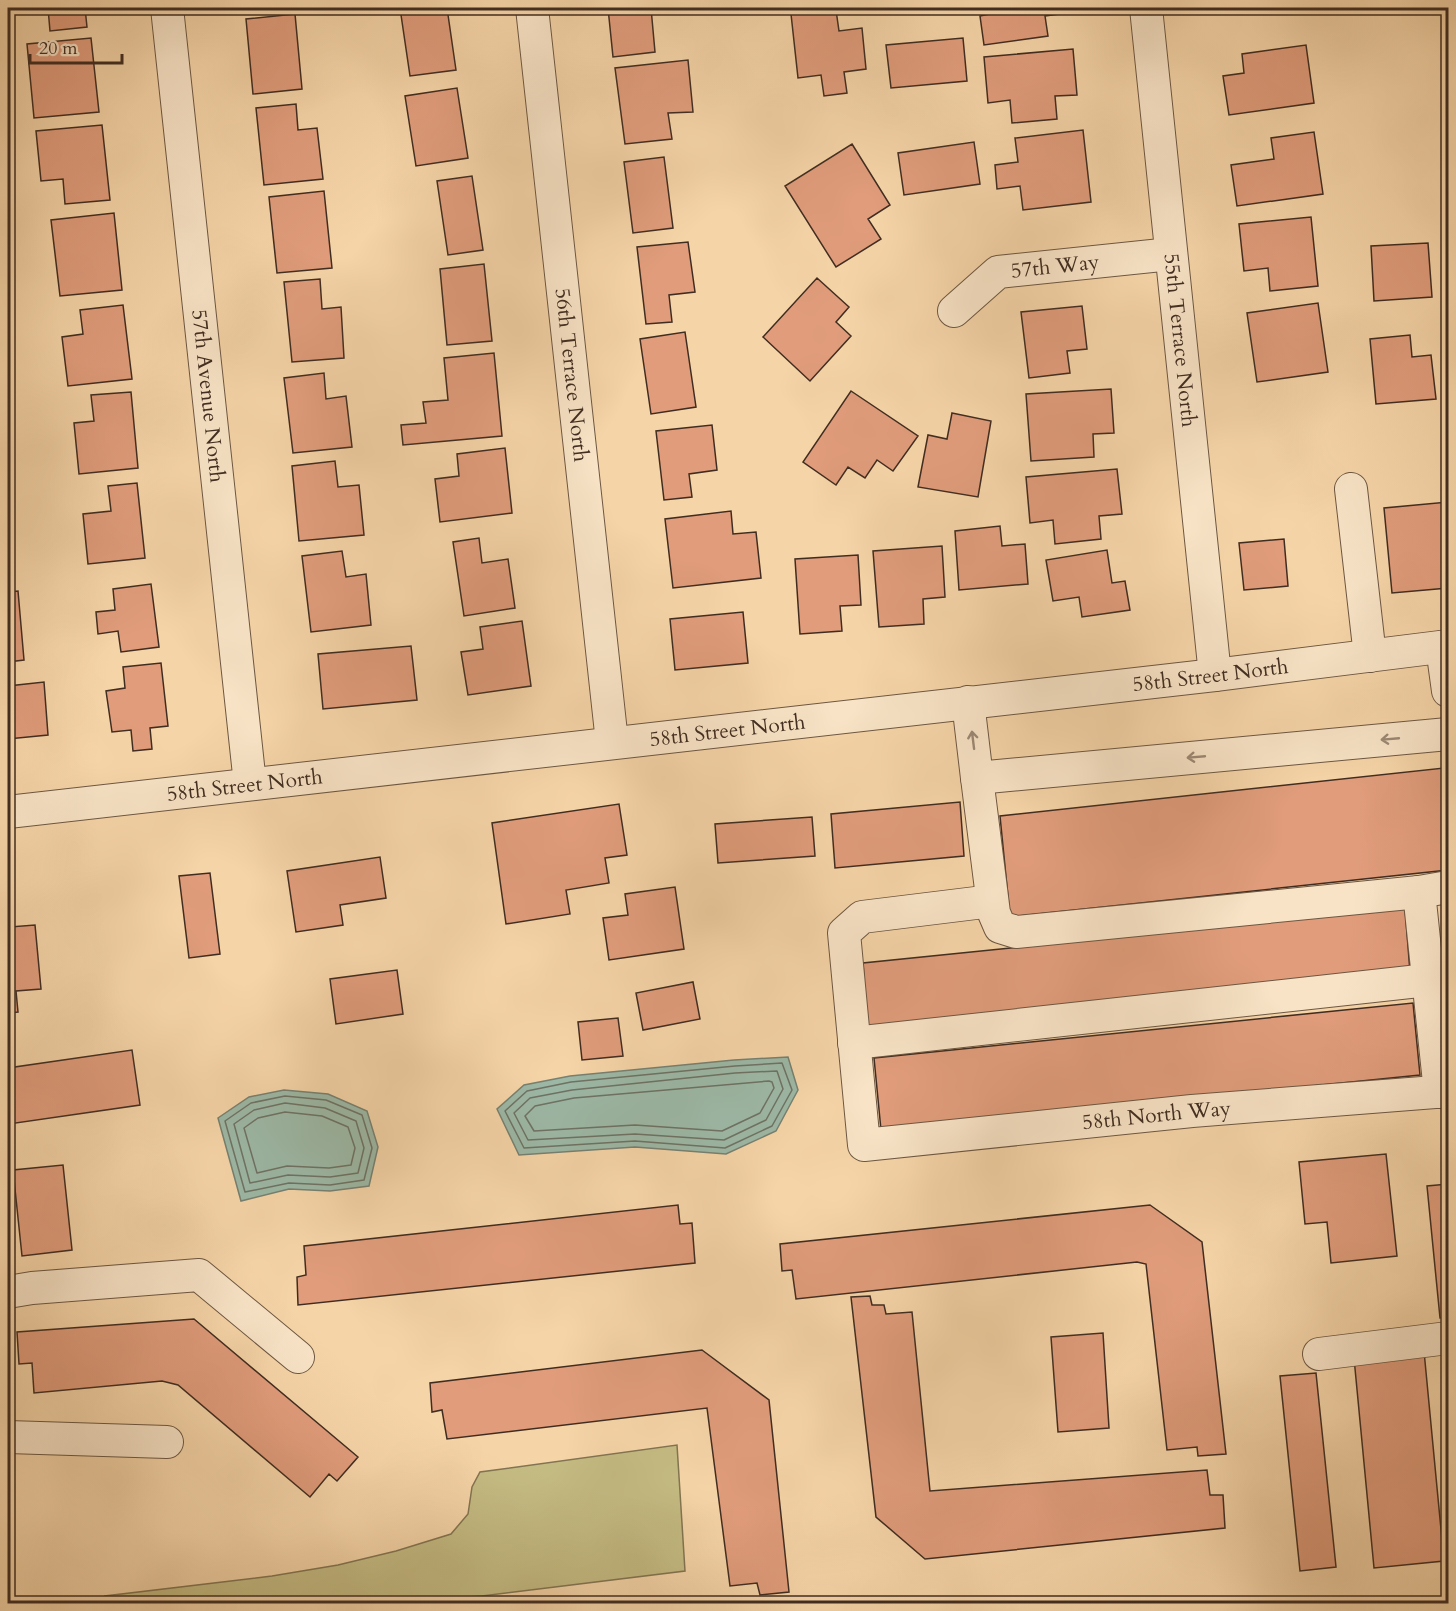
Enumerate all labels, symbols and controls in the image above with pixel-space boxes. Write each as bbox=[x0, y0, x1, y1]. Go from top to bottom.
scale bar bbox=[30, 27, 122, 65]
text: 20 m bbox=[39, 36, 78, 61]
street label: 57th Way bbox=[1009, 247, 1101, 285]
street label: 55th Terrace North bbox=[1157, 252, 1204, 429]
street label: 56th Terrace North bbox=[548, 286, 596, 464]
street label: 57th Avenue North bbox=[185, 308, 232, 484]
street label: 58th Street North bbox=[1131, 651, 1290, 699]
street label: 58th Street North bbox=[648, 707, 807, 754]
one-way arrow bbox=[967, 730, 978, 750]
one-way arrow bbox=[1381, 734, 1401, 745]
one-way arrow bbox=[1187, 752, 1207, 763]
street label: 58th Street North bbox=[165, 762, 324, 808]
street label: 58th North Way bbox=[1081, 1094, 1232, 1137]

